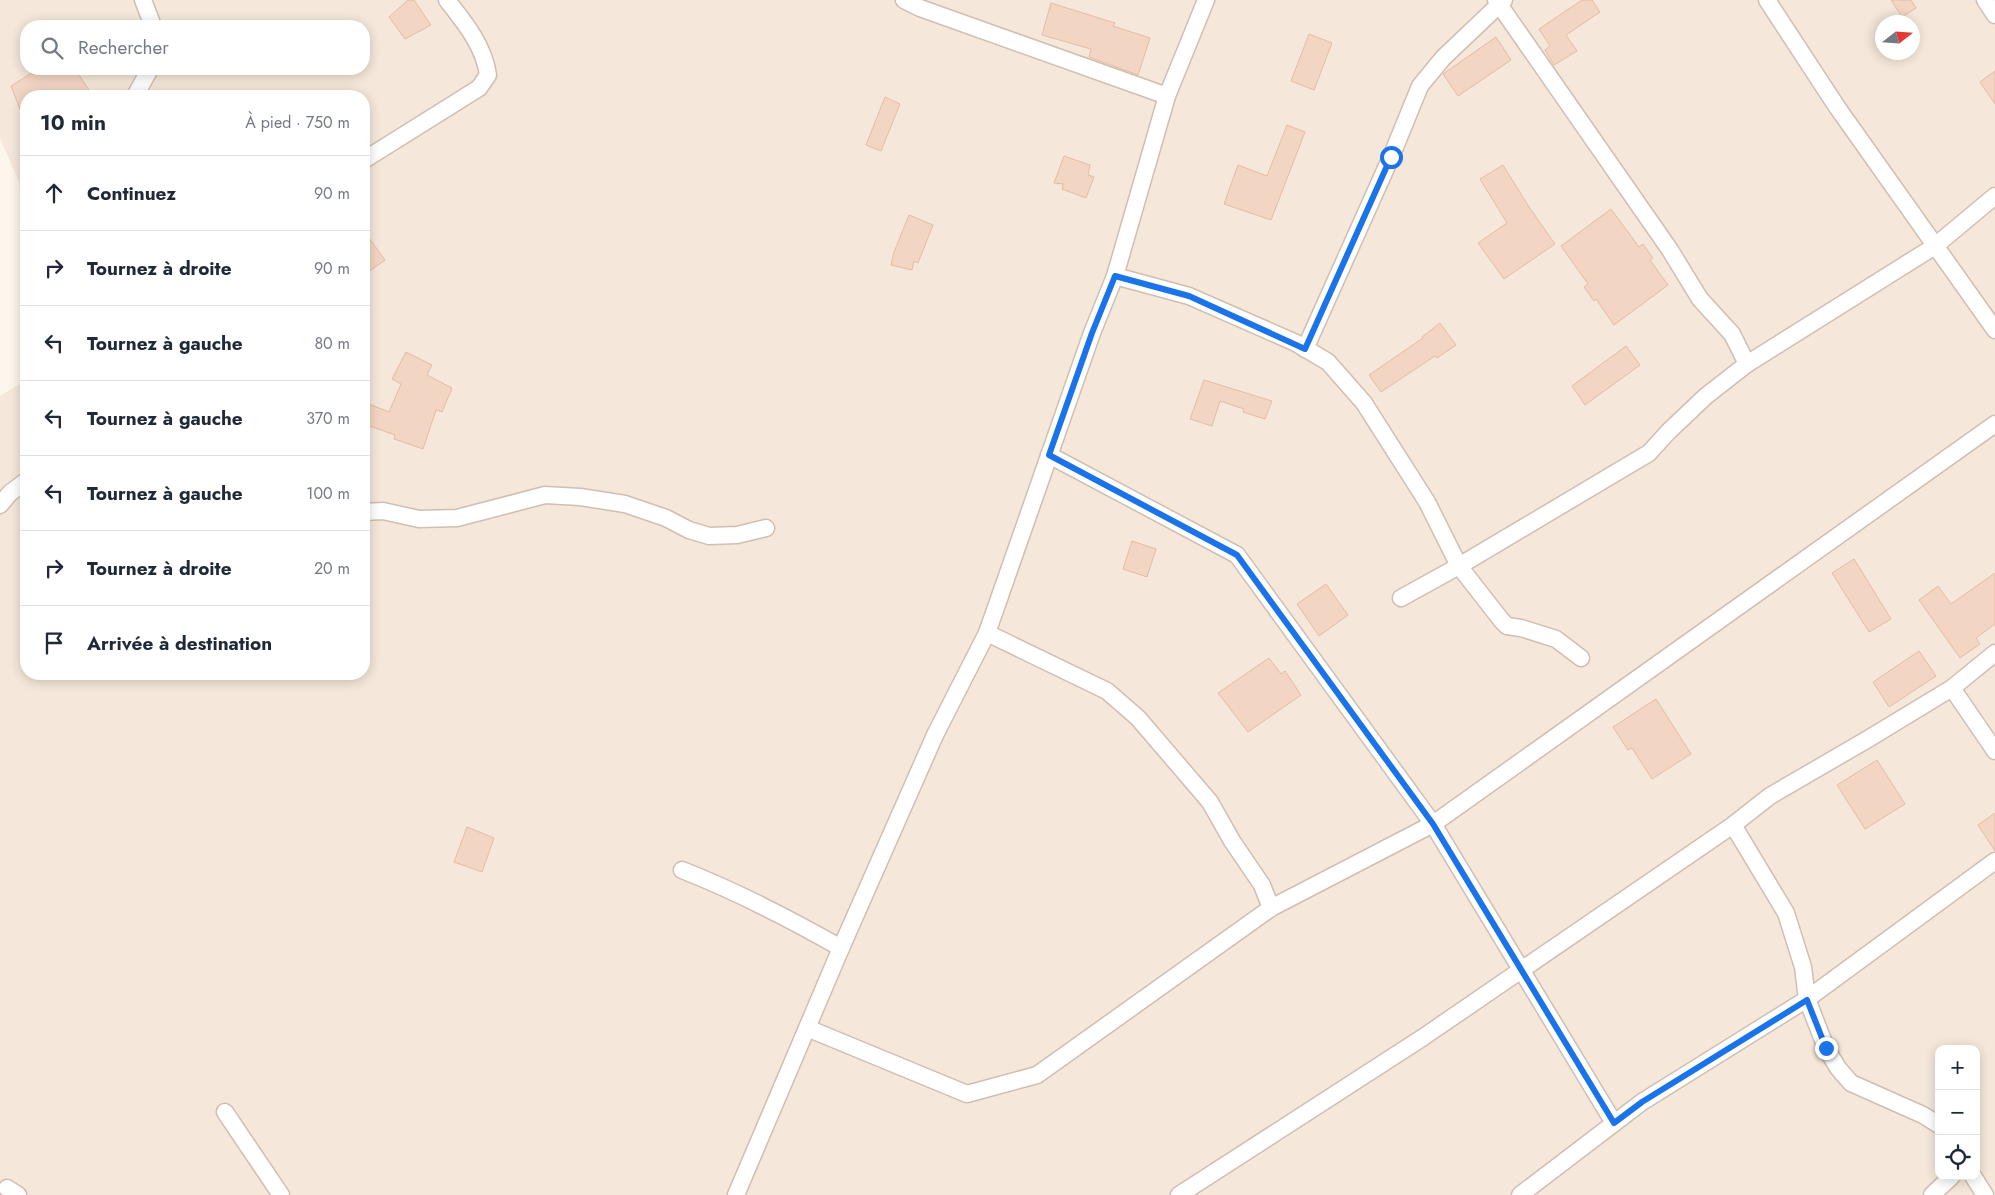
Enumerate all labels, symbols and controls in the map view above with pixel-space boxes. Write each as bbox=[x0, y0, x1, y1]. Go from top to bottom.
north arrow bbox=[1875, 15, 1920, 60]
search box bbox=[20, 20, 370, 75]
icon: search bbox=[38, 34, 66, 62]
text: Rechercher bbox=[78, 34, 169, 61]
text: 10 min bbox=[40, 108, 106, 138]
text: À pied · 750 m bbox=[245, 111, 350, 134]
route start bbox=[1380, 146, 1403, 169]
icon: ahead bbox=[40, 179, 68, 207]
text: Continuez bbox=[87, 180, 176, 207]
text: 90 m bbox=[314, 182, 350, 205]
icon: right bbox=[40, 254, 68, 282]
text: Tournez à droite bbox=[87, 255, 232, 282]
text: 90 m bbox=[314, 257, 350, 280]
icon: left bbox=[40, 329, 68, 357]
text: Tournez à gauche bbox=[87, 330, 243, 357]
text: 80 m bbox=[314, 332, 350, 355]
icon: left bbox=[40, 404, 68, 432]
text: Tournez à gauche bbox=[87, 405, 243, 432]
text: 370 m bbox=[306, 407, 350, 430]
icon: left bbox=[40, 479, 68, 507]
text: Tournez à gauche bbox=[87, 480, 243, 507]
text: 100 m bbox=[306, 482, 350, 505]
icon: right bbox=[40, 554, 68, 582]
text: Tournez à droite bbox=[87, 555, 232, 582]
text: 20 m bbox=[314, 557, 350, 580]
icon: arrive bbox=[40, 629, 68, 657]
text: Arrivée à destination bbox=[87, 630, 272, 657]
route end bbox=[1815, 1037, 1838, 1060]
map controls bbox=[1935, 1045, 1980, 1180]
button: + bbox=[1935, 1045, 1980, 1090]
button: − bbox=[1935, 1090, 1980, 1135]
button: locate bbox=[1935, 1135, 1980, 1180]

